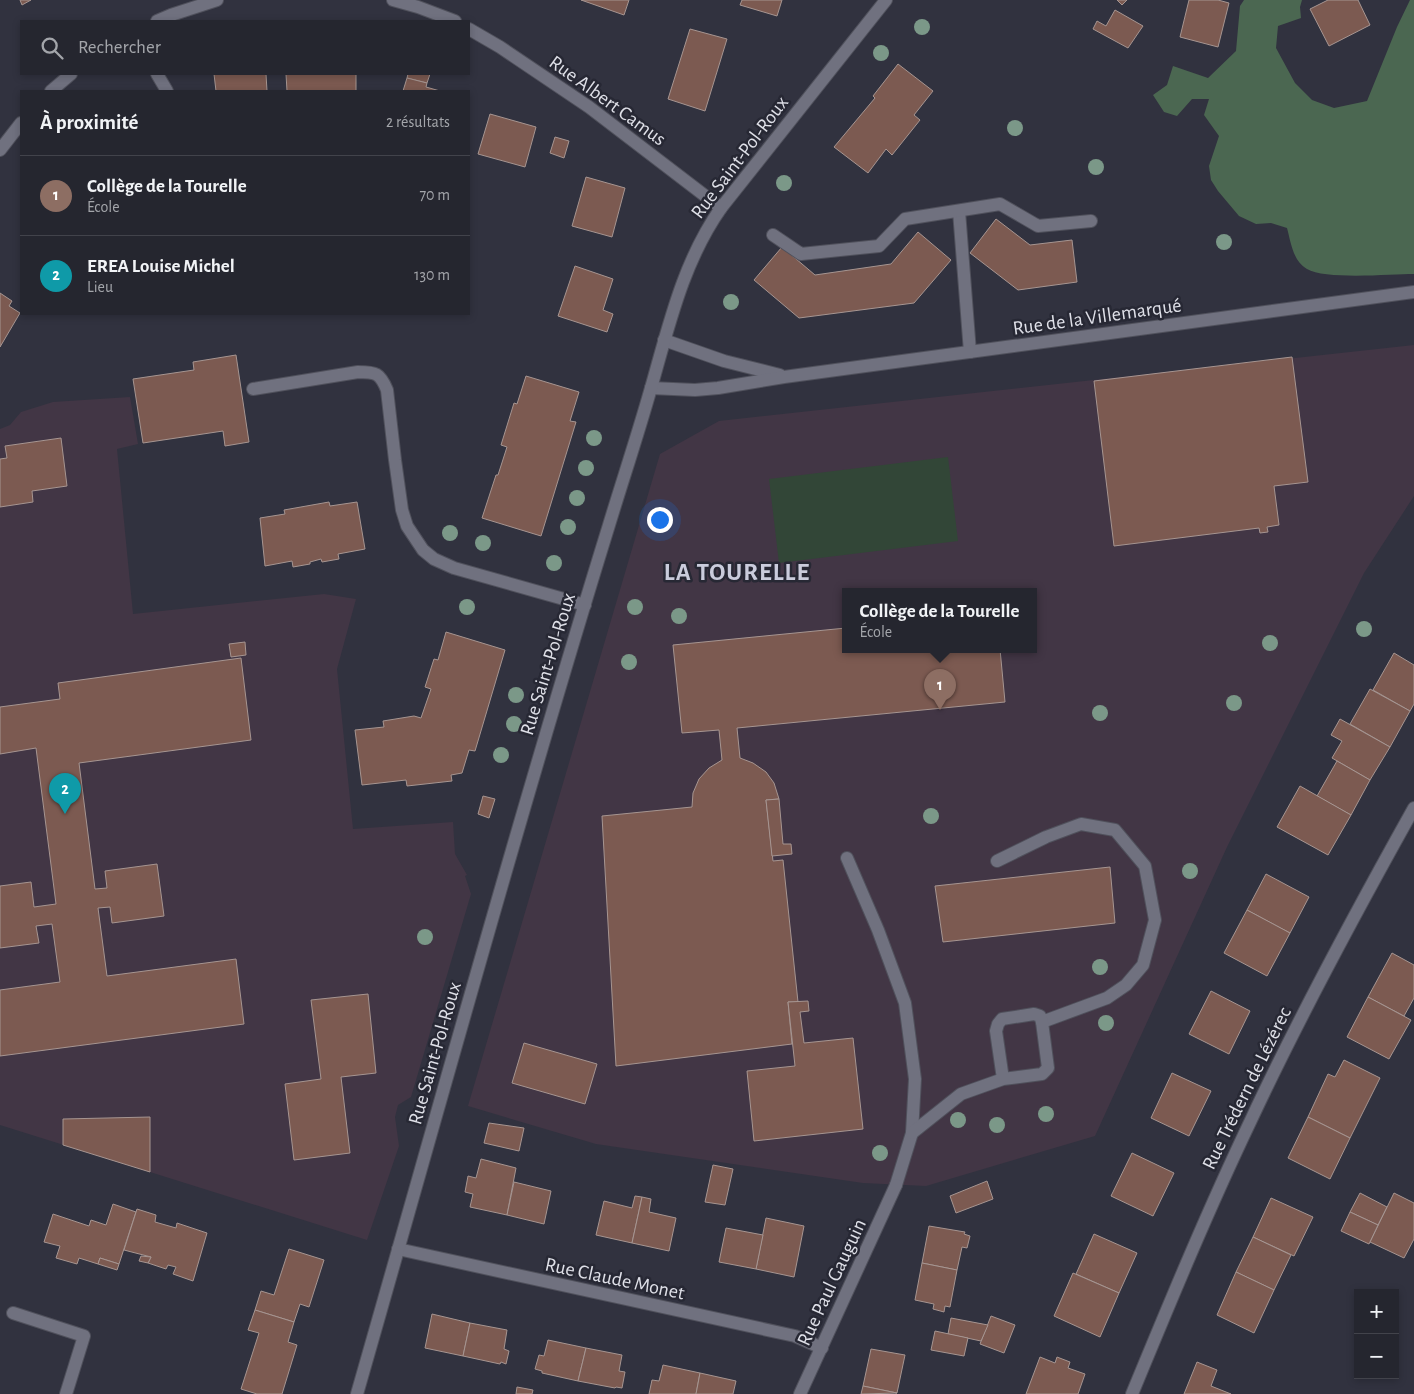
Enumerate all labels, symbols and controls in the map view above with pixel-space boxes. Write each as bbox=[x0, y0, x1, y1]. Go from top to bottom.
search box bbox=[20, 20, 470, 75]
icon: search bbox=[38, 34, 66, 62]
text: Rechercher bbox=[78, 38, 161, 57]
street label: Rue Albert Camus bbox=[545, 52, 669, 150]
street label: Rue Saint-Pol-Roux bbox=[687, 92, 792, 223]
text: À proximité bbox=[40, 112, 138, 133]
text: 2 résultats bbox=[386, 114, 450, 130]
text: Collège de la Tourelle bbox=[87, 177, 247, 196]
text: 1 bbox=[53, 187, 59, 203]
text: 70 m bbox=[419, 187, 450, 203]
text: École bbox=[87, 199, 120, 215]
text: EREA Louise Michel bbox=[87, 257, 235, 276]
text: 2 bbox=[52, 267, 60, 283]
text: 130 m bbox=[414, 267, 450, 283]
text: Lieu bbox=[87, 279, 113, 295]
street label: Rue de la Villemarqué bbox=[1012, 295, 1183, 339]
your location bbox=[647, 507, 673, 533]
district label: LA TOURELLE bbox=[664, 560, 810, 585]
popup bbox=[842, 588, 1037, 653]
street label: Rue Saint-Pol-Roux bbox=[517, 591, 579, 738]
text: Collège de la Tourelle bbox=[860, 602, 1019, 621]
text: École bbox=[860, 624, 892, 640]
pin: 1 bbox=[924, 669, 956, 710]
pin: 2 bbox=[49, 773, 81, 814]
street label: Rue Saint-Pol-Roux bbox=[405, 979, 465, 1127]
street label: Rue Trédern de Lézérec bbox=[1199, 1004, 1295, 1173]
street label: Rue Paul Gauguin bbox=[794, 1216, 870, 1349]
street label: Rue Claude Monet bbox=[543, 1254, 687, 1304]
map controls bbox=[1354, 1289, 1399, 1379]
button: + bbox=[1354, 1289, 1399, 1334]
button: − bbox=[1354, 1334, 1399, 1379]

